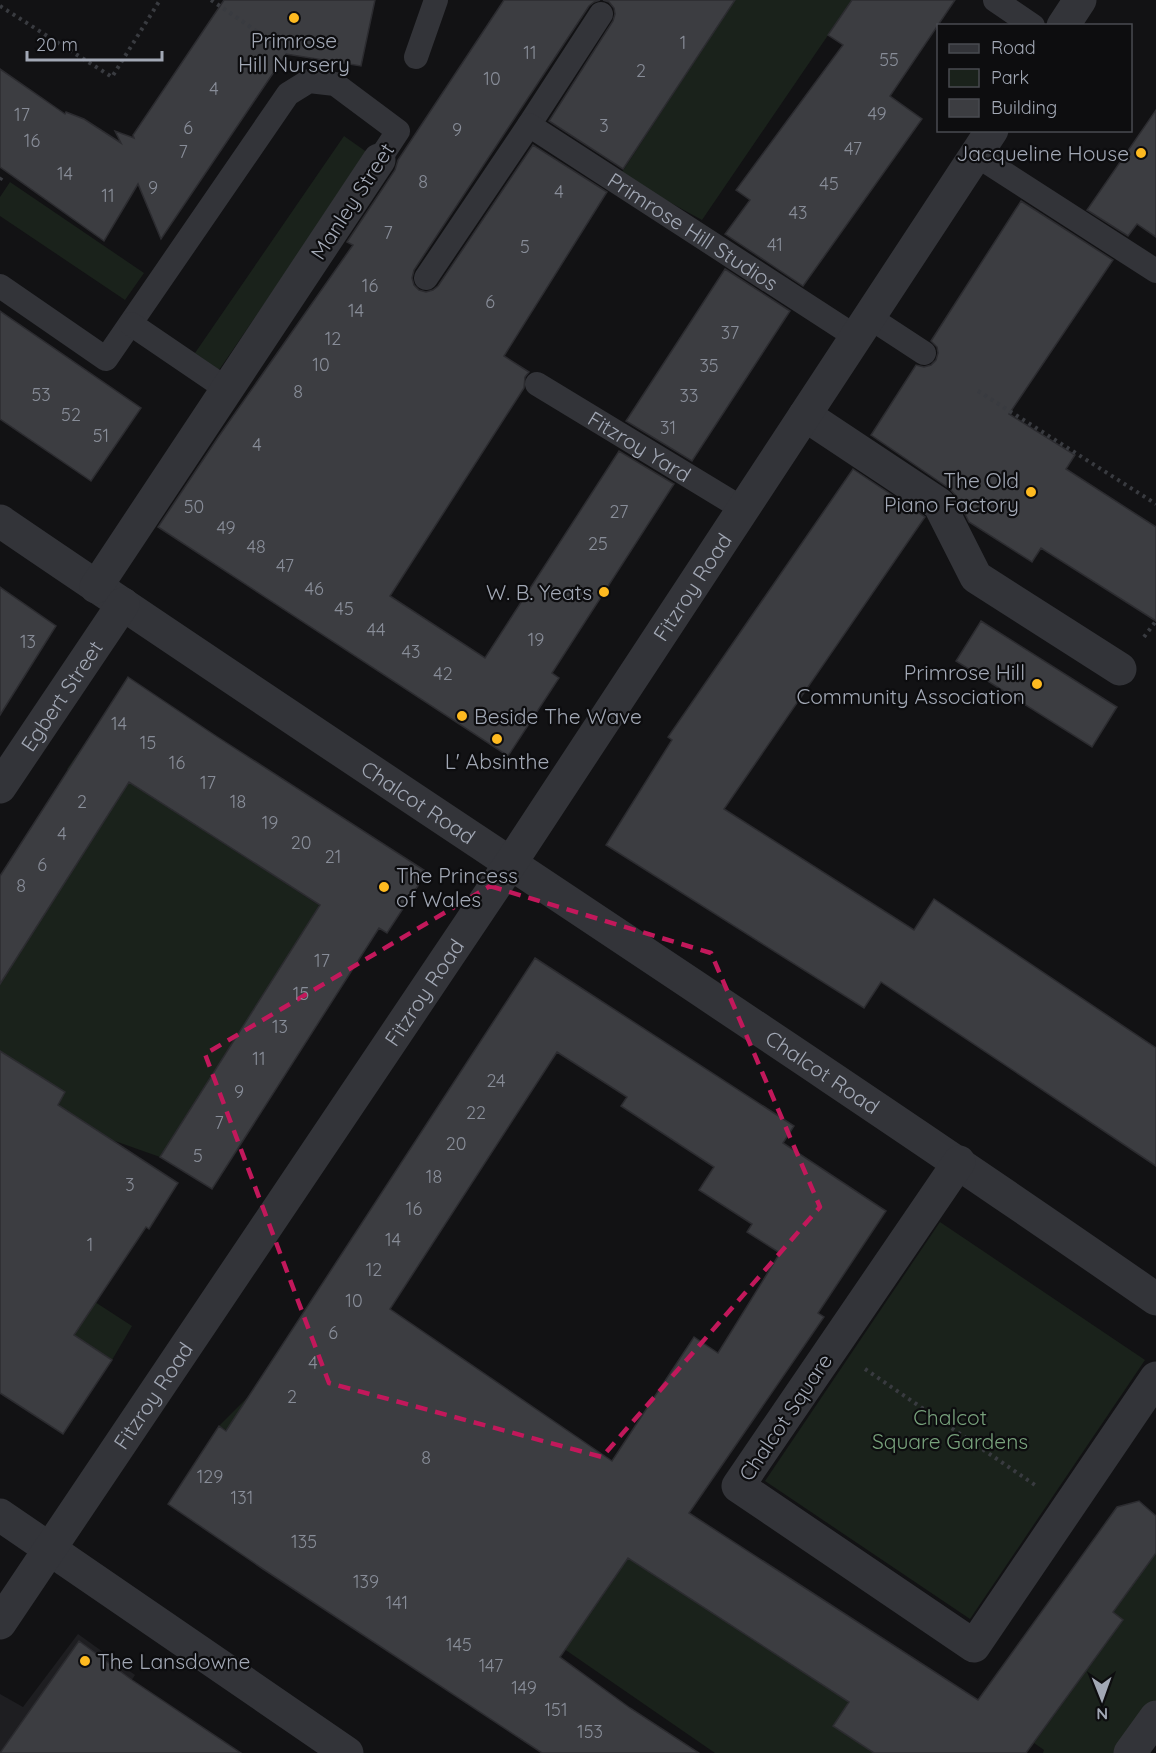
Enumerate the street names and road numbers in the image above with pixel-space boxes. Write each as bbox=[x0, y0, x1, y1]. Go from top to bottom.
street label: Manley Street bbox=[305, 138, 399, 264]
street label: Primrose Hill Studios bbox=[603, 167, 783, 296]
street label: Fitzroy Yard bbox=[583, 405, 696, 487]
street label: Fitzroy Road bbox=[647, 528, 737, 646]
street label: Egbert Street bbox=[15, 635, 108, 756]
street label: Chalcot Road bbox=[356, 755, 480, 849]
street label: Fitzroy Road bbox=[379, 934, 469, 1051]
street label: Chalcot Road bbox=[761, 1024, 884, 1119]
street label: Fitzroy Road bbox=[108, 1337, 198, 1454]
street label: Chalcot Square bbox=[733, 1348, 837, 1486]

